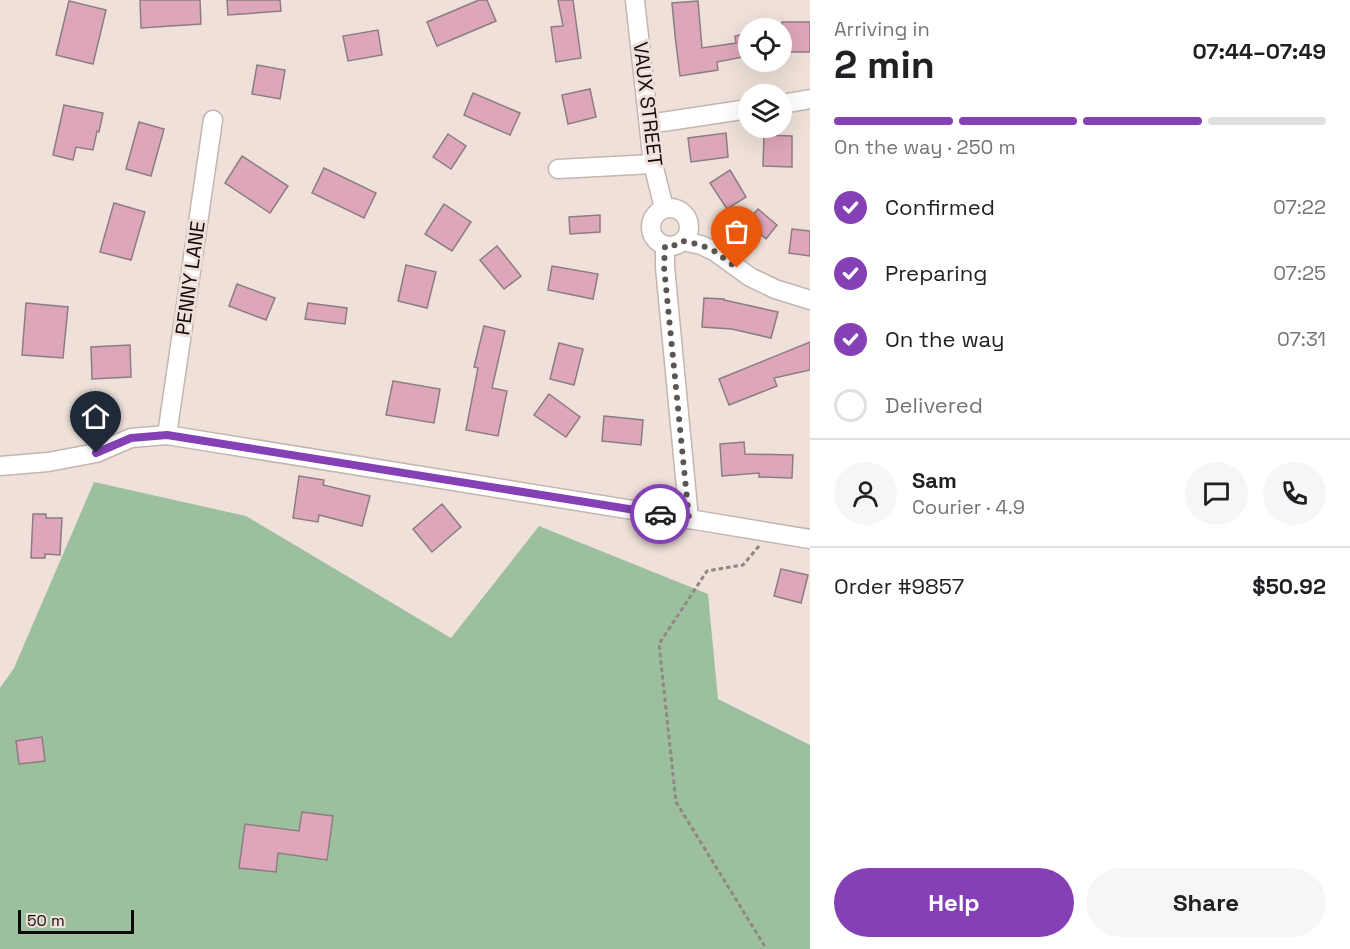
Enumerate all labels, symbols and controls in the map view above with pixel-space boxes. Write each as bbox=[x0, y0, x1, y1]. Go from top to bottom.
text: Arriving in bbox=[834, 16, 930, 42]
map controls bbox=[738, 18, 792, 138]
button: locate bbox=[738, 18, 792, 72]
text: 07:44–07:49 bbox=[1192, 37, 1326, 65]
street label: VAUX STREET bbox=[627, 40, 669, 168]
text: 2 min bbox=[834, 40, 935, 89]
button: layers bbox=[738, 84, 792, 138]
text: On the way · 250 m bbox=[834, 134, 1016, 160]
icon: check bbox=[834, 191, 867, 224]
text: Confirmed bbox=[885, 193, 995, 221]
text: 07:22 bbox=[1273, 194, 1326, 220]
pin bbox=[711, 206, 762, 268]
icon: bag bbox=[720, 215, 753, 248]
street label: PENNY LANE bbox=[169, 219, 211, 337]
icon: check bbox=[834, 257, 867, 290]
text: Preparing bbox=[885, 259, 987, 287]
text: 07:25 bbox=[1273, 260, 1326, 286]
icon: check bbox=[834, 323, 867, 356]
text: On the way bbox=[885, 325, 1004, 353]
text: 07:31 bbox=[1277, 326, 1326, 352]
pin bbox=[70, 391, 121, 453]
text: Delivered bbox=[885, 391, 983, 419]
icon: home bbox=[79, 400, 112, 433]
button: person bbox=[834, 462, 897, 525]
button: chat bbox=[1185, 462, 1248, 525]
button: phone bbox=[1263, 462, 1326, 525]
text: Sam bbox=[912, 466, 957, 494]
courier bbox=[630, 484, 690, 544]
text: Courier · 4.9 bbox=[912, 494, 1025, 520]
icon: car bbox=[644, 498, 677, 531]
text: Order #9857 bbox=[834, 572, 964, 600]
text: $50.92 bbox=[1252, 572, 1326, 600]
button: Help bbox=[834, 868, 1074, 937]
button: Share bbox=[1086, 868, 1326, 937]
scale bar bbox=[18, 907, 134, 934]
text: 50 m bbox=[27, 910, 65, 931]

